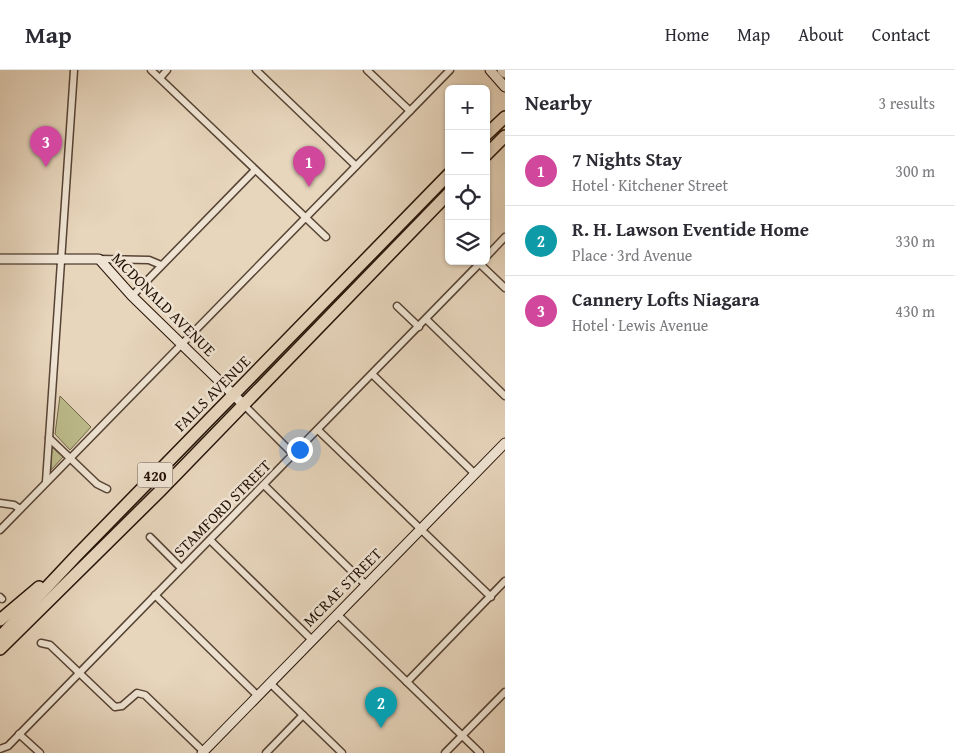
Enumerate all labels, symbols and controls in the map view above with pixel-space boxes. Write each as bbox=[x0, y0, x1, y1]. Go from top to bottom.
text: Map bbox=[25, 17, 72, 52]
text: Home bbox=[665, 21, 709, 48]
text: Map bbox=[737, 21, 770, 48]
text: About bbox=[798, 21, 844, 48]
text: Contact bbox=[872, 21, 930, 48]
map controls bbox=[445, 85, 490, 265]
button: + bbox=[445, 85, 490, 130]
text: Nearby bbox=[525, 87, 592, 118]
text: 3 results bbox=[878, 91, 935, 115]
pin: 3 bbox=[30, 126, 62, 167]
button: − bbox=[445, 130, 490, 175]
text: 7 Nights Stay bbox=[572, 145, 682, 173]
pin: 1 bbox=[293, 146, 325, 187]
text: 1 bbox=[537, 159, 545, 183]
text: 300 m bbox=[895, 159, 935, 183]
text: Hotel · Kitchener Street bbox=[572, 173, 728, 197]
button: locate bbox=[445, 175, 490, 220]
text: R. H. Lawson Eventide Home bbox=[572, 215, 809, 243]
button: layers bbox=[445, 220, 490, 265]
text: 2 bbox=[537, 229, 545, 253]
text: 330 m bbox=[895, 229, 935, 253]
text: Place · 3rd Avenue bbox=[572, 243, 692, 267]
street label: MCDONALD AVENUE bbox=[107, 247, 221, 361]
text: Cannery Lofts Niagara bbox=[572, 285, 759, 313]
text: 3 bbox=[537, 299, 545, 323]
text: 430 m bbox=[895, 299, 935, 323]
text: Hotel · Lewis Avenue bbox=[572, 313, 708, 337]
street label: FALLS AVENUE bbox=[168, 349, 256, 437]
your location bbox=[287, 437, 313, 463]
street label: STAMFORD STREET bbox=[168, 454, 276, 562]
road number: 420 bbox=[138, 462, 172, 488]
street label: MCRAE STREET bbox=[297, 542, 387, 632]
pin: 2 bbox=[365, 687, 397, 728]

